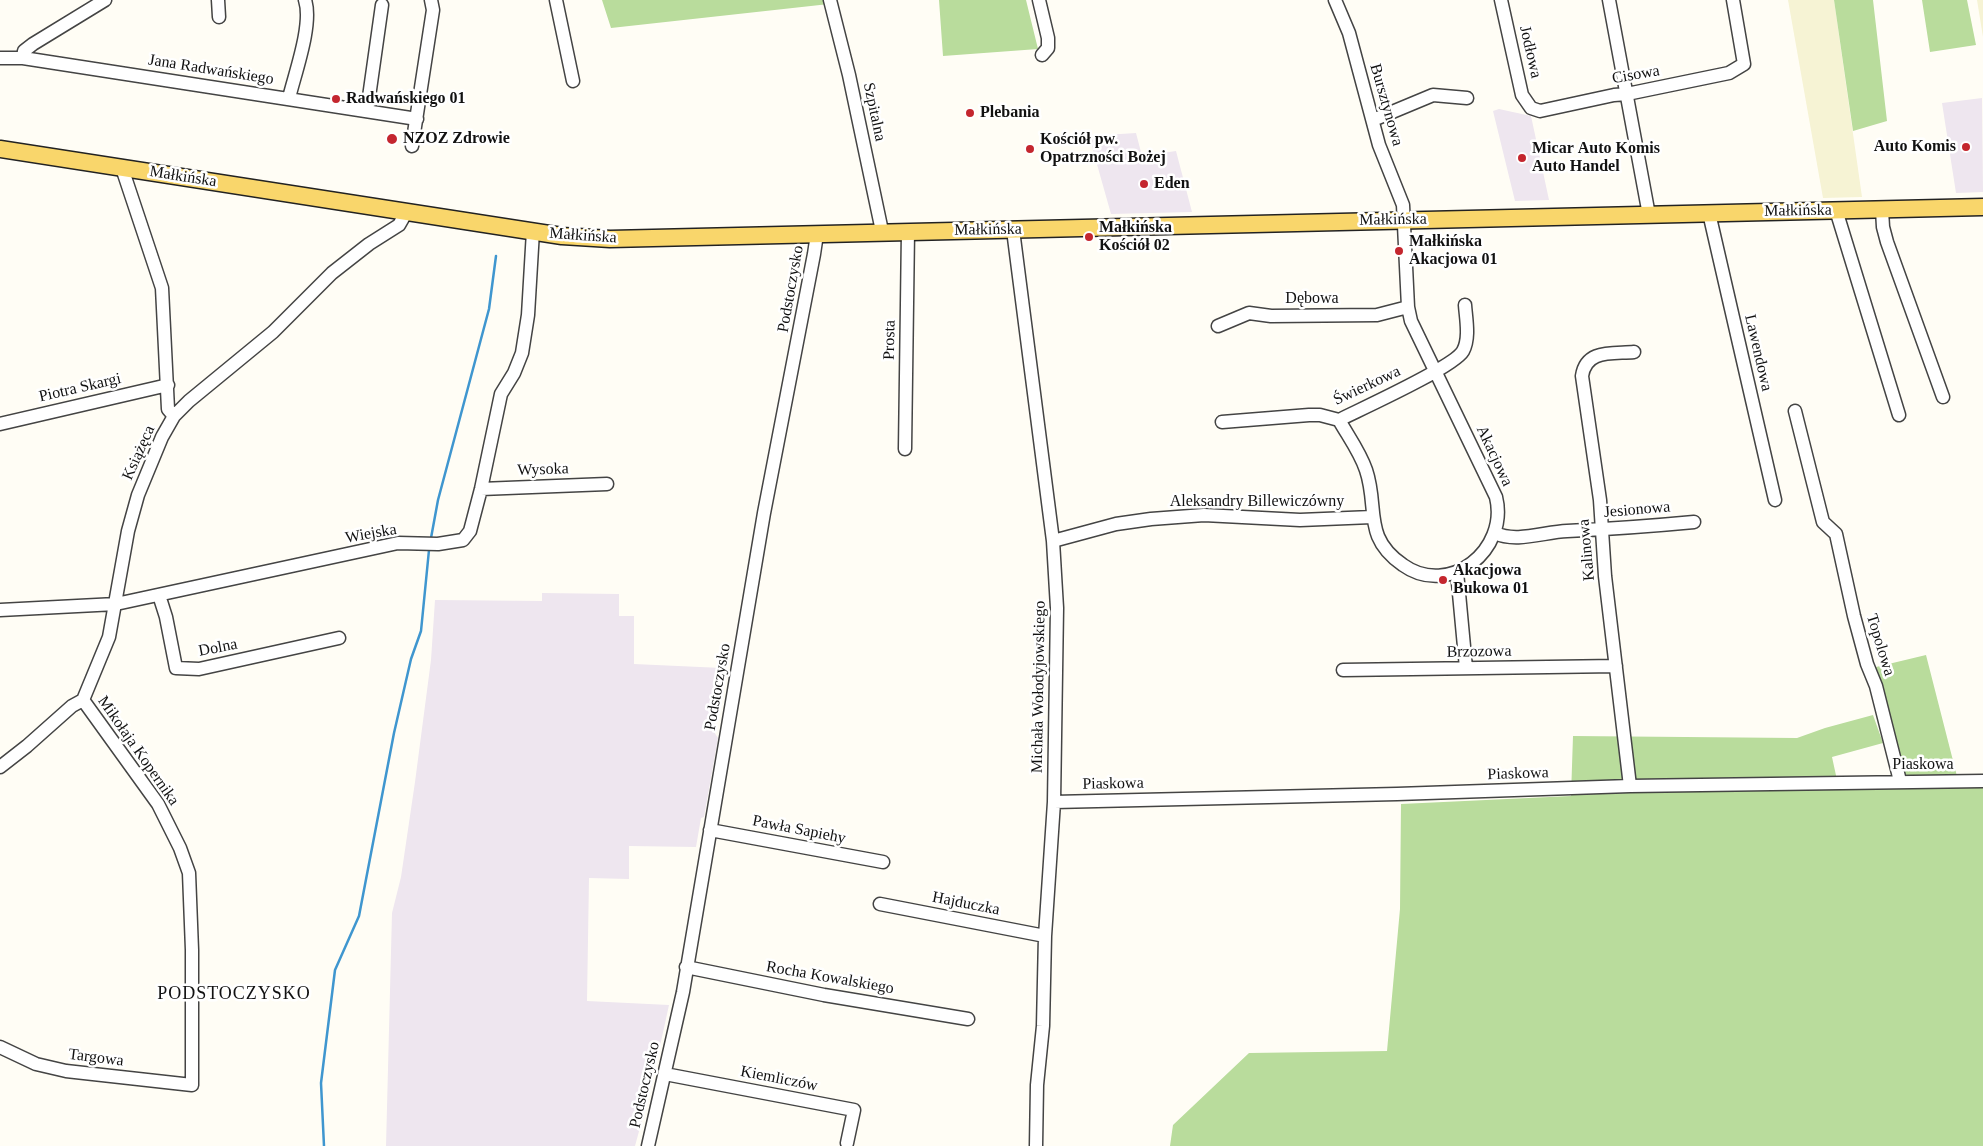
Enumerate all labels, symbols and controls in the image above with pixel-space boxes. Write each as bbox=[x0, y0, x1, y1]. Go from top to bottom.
street label: Jodłowa bbox=[1515, 24, 1545, 80]
street label: Jana Radwańskiego bbox=[147, 51, 275, 89]
street label: Cisowa bbox=[1611, 61, 1661, 89]
street label: Bursztynowa bbox=[1365, 62, 1407, 148]
street label: Szpitalna bbox=[858, 81, 890, 143]
place label: Radwańskiego 01 bbox=[346, 89, 466, 109]
marker: Radwańskiego 01 bbox=[330, 93, 342, 105]
place label: Plebania bbox=[980, 103, 1040, 123]
marker: Plebania bbox=[964, 107, 976, 119]
place label: NZOZ Zdrowie bbox=[403, 129, 510, 149]
place label: Kościół pw. Opatrzności Bożej bbox=[1040, 130, 1166, 168]
marker: NZOZ Zdrowie bbox=[385, 132, 399, 146]
place label: Auto Komis bbox=[1874, 137, 1956, 157]
place label: Micar Auto Komis Auto Handel bbox=[1532, 139, 1660, 177]
marker: Auto Komis bbox=[1960, 141, 1972, 153]
marker: Kościół pw. Opatrzności Bożej bbox=[1024, 143, 1036, 155]
marker: Micar Auto Komis Auto Handel bbox=[1516, 152, 1528, 164]
street label: Małkińska bbox=[148, 162, 218, 192]
place label: Eden bbox=[1154, 174, 1190, 194]
marker: Eden bbox=[1138, 178, 1150, 190]
street label: Małkińska bbox=[1764, 201, 1832, 221]
street label: Małkińska bbox=[1359, 210, 1427, 230]
place label: Małkińska Kościół 02 bbox=[1099, 218, 1172, 256]
street label: Małkińska bbox=[954, 220, 1022, 240]
street label: Małkińska bbox=[549, 224, 617, 248]
marker: Małkińska Kościół 02 bbox=[1083, 231, 1095, 243]
place label: Małkińska Akacjowa 01 bbox=[1409, 232, 1497, 270]
street label: Podstoczysko bbox=[774, 244, 808, 334]
marker: Małkińska Akacjowa 01 bbox=[1393, 245, 1405, 257]
street label: Dębowa bbox=[1285, 289, 1339, 309]
street label: Lawendowa bbox=[1740, 313, 1776, 393]
street label: Prosta bbox=[880, 320, 900, 360]
street label: Świerkowa bbox=[1330, 362, 1404, 410]
street label: Piotra Skargi bbox=[37, 369, 123, 407]
street label: Książęca bbox=[118, 423, 160, 483]
street label: Akacjowa bbox=[1472, 423, 1516, 489]
street label: Wysoka bbox=[517, 460, 569, 480]
street label: Aleksandry Billewiczówny bbox=[1170, 492, 1344, 512]
street label: Jesionowa bbox=[1603, 498, 1671, 522]
street label: Kalinowa bbox=[1575, 518, 1599, 582]
street label: Wiejska bbox=[344, 520, 398, 548]
place label: Akacjowa Bukowa 01 bbox=[1453, 561, 1529, 599]
marker: Akacjowa Bukowa 01 bbox=[1437, 574, 1449, 586]
street label: Michała Wołodyjowskiego bbox=[1028, 601, 1050, 773]
street label: Topolowa bbox=[1861, 612, 1899, 678]
street label: Dolna bbox=[197, 635, 239, 661]
street label: Podstoczysko bbox=[701, 642, 735, 732]
street label: Brzozowa bbox=[1446, 642, 1512, 662]
street label: Mikołaja Kopernika bbox=[93, 693, 183, 809]
street label: Piaskowa bbox=[1892, 755, 1954, 775]
street label: Piaskowa bbox=[1487, 763, 1549, 785]
street label: Piaskowa bbox=[1082, 774, 1144, 794]
street label: Pawła Sapiehy bbox=[751, 812, 847, 848]
street label: Hajduczka bbox=[931, 888, 1001, 920]
street label: Rocha Kowalskiego bbox=[765, 957, 895, 999]
district label: PODSTOCZYSKO bbox=[156, 983, 312, 1005]
street label: Podstoczysko bbox=[626, 1040, 664, 1130]
street label: Targowa bbox=[67, 1045, 125, 1071]
street label: Kiemliczów bbox=[739, 1062, 819, 1096]

